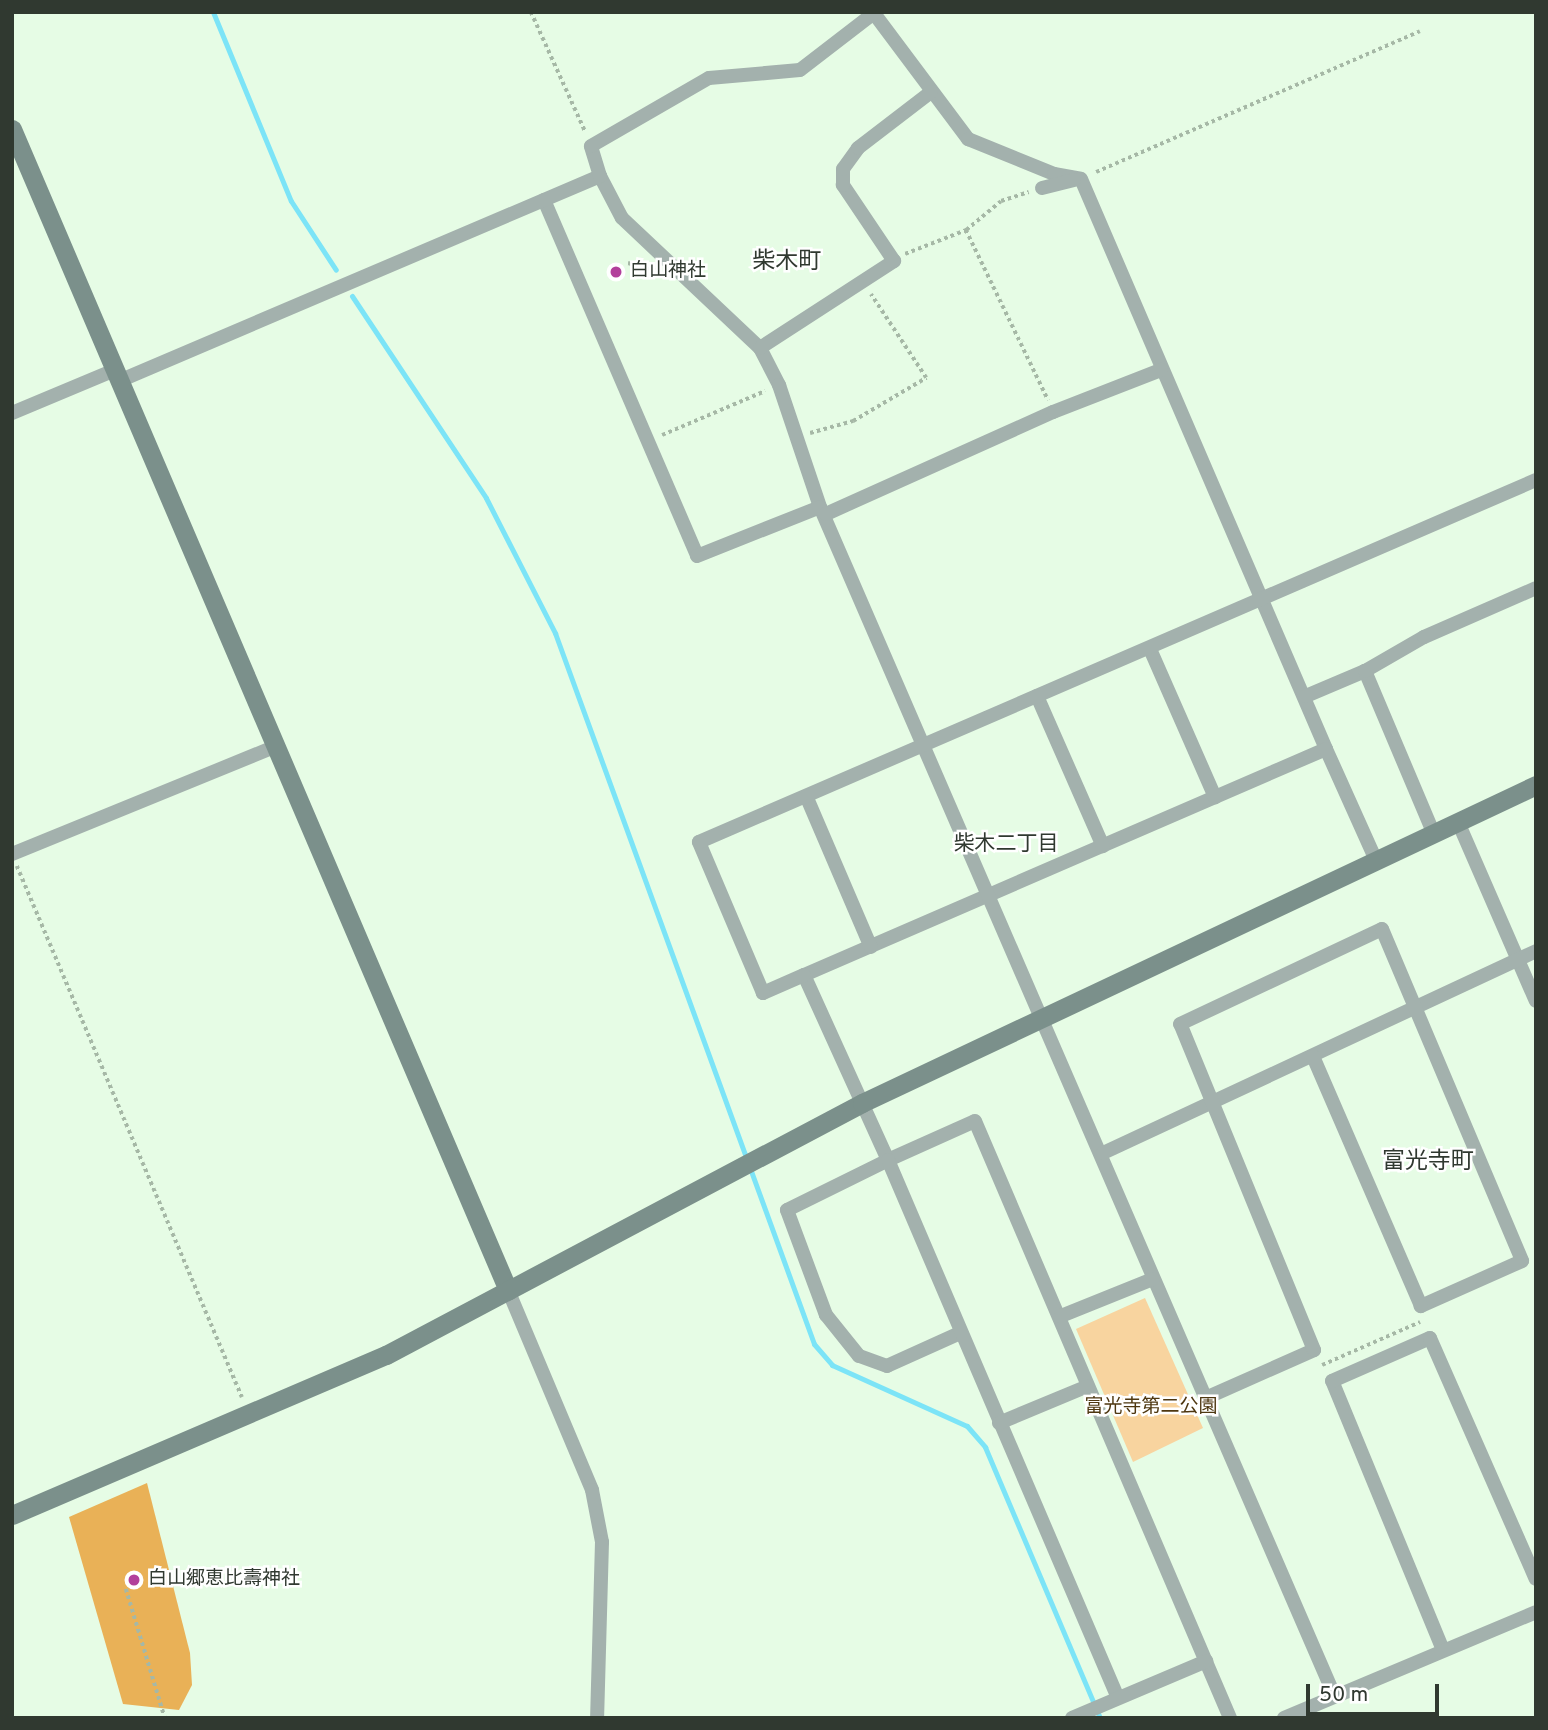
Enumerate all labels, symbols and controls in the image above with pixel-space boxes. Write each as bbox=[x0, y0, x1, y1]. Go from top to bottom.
district label: 柴木町 bbox=[753, 249, 821, 277]
place label: 白山神社 bbox=[630, 261, 706, 283]
marker: 白山神社 bbox=[608, 264, 624, 280]
district label: 柴木二丁目 bbox=[954, 832, 1058, 858]
district label: 富光寺町 bbox=[1382, 1149, 1474, 1177]
park label: 富光寺第二公園 bbox=[1085, 1397, 1217, 1419]
place label: 白山郷恵比壽神社 bbox=[148, 1569, 300, 1591]
marker: 白山郷恵比壽神社 bbox=[126, 1572, 142, 1588]
scale bar bbox=[1310, 1670, 1443, 1714]
text: 50 m bbox=[1319, 1682, 1368, 1709]

